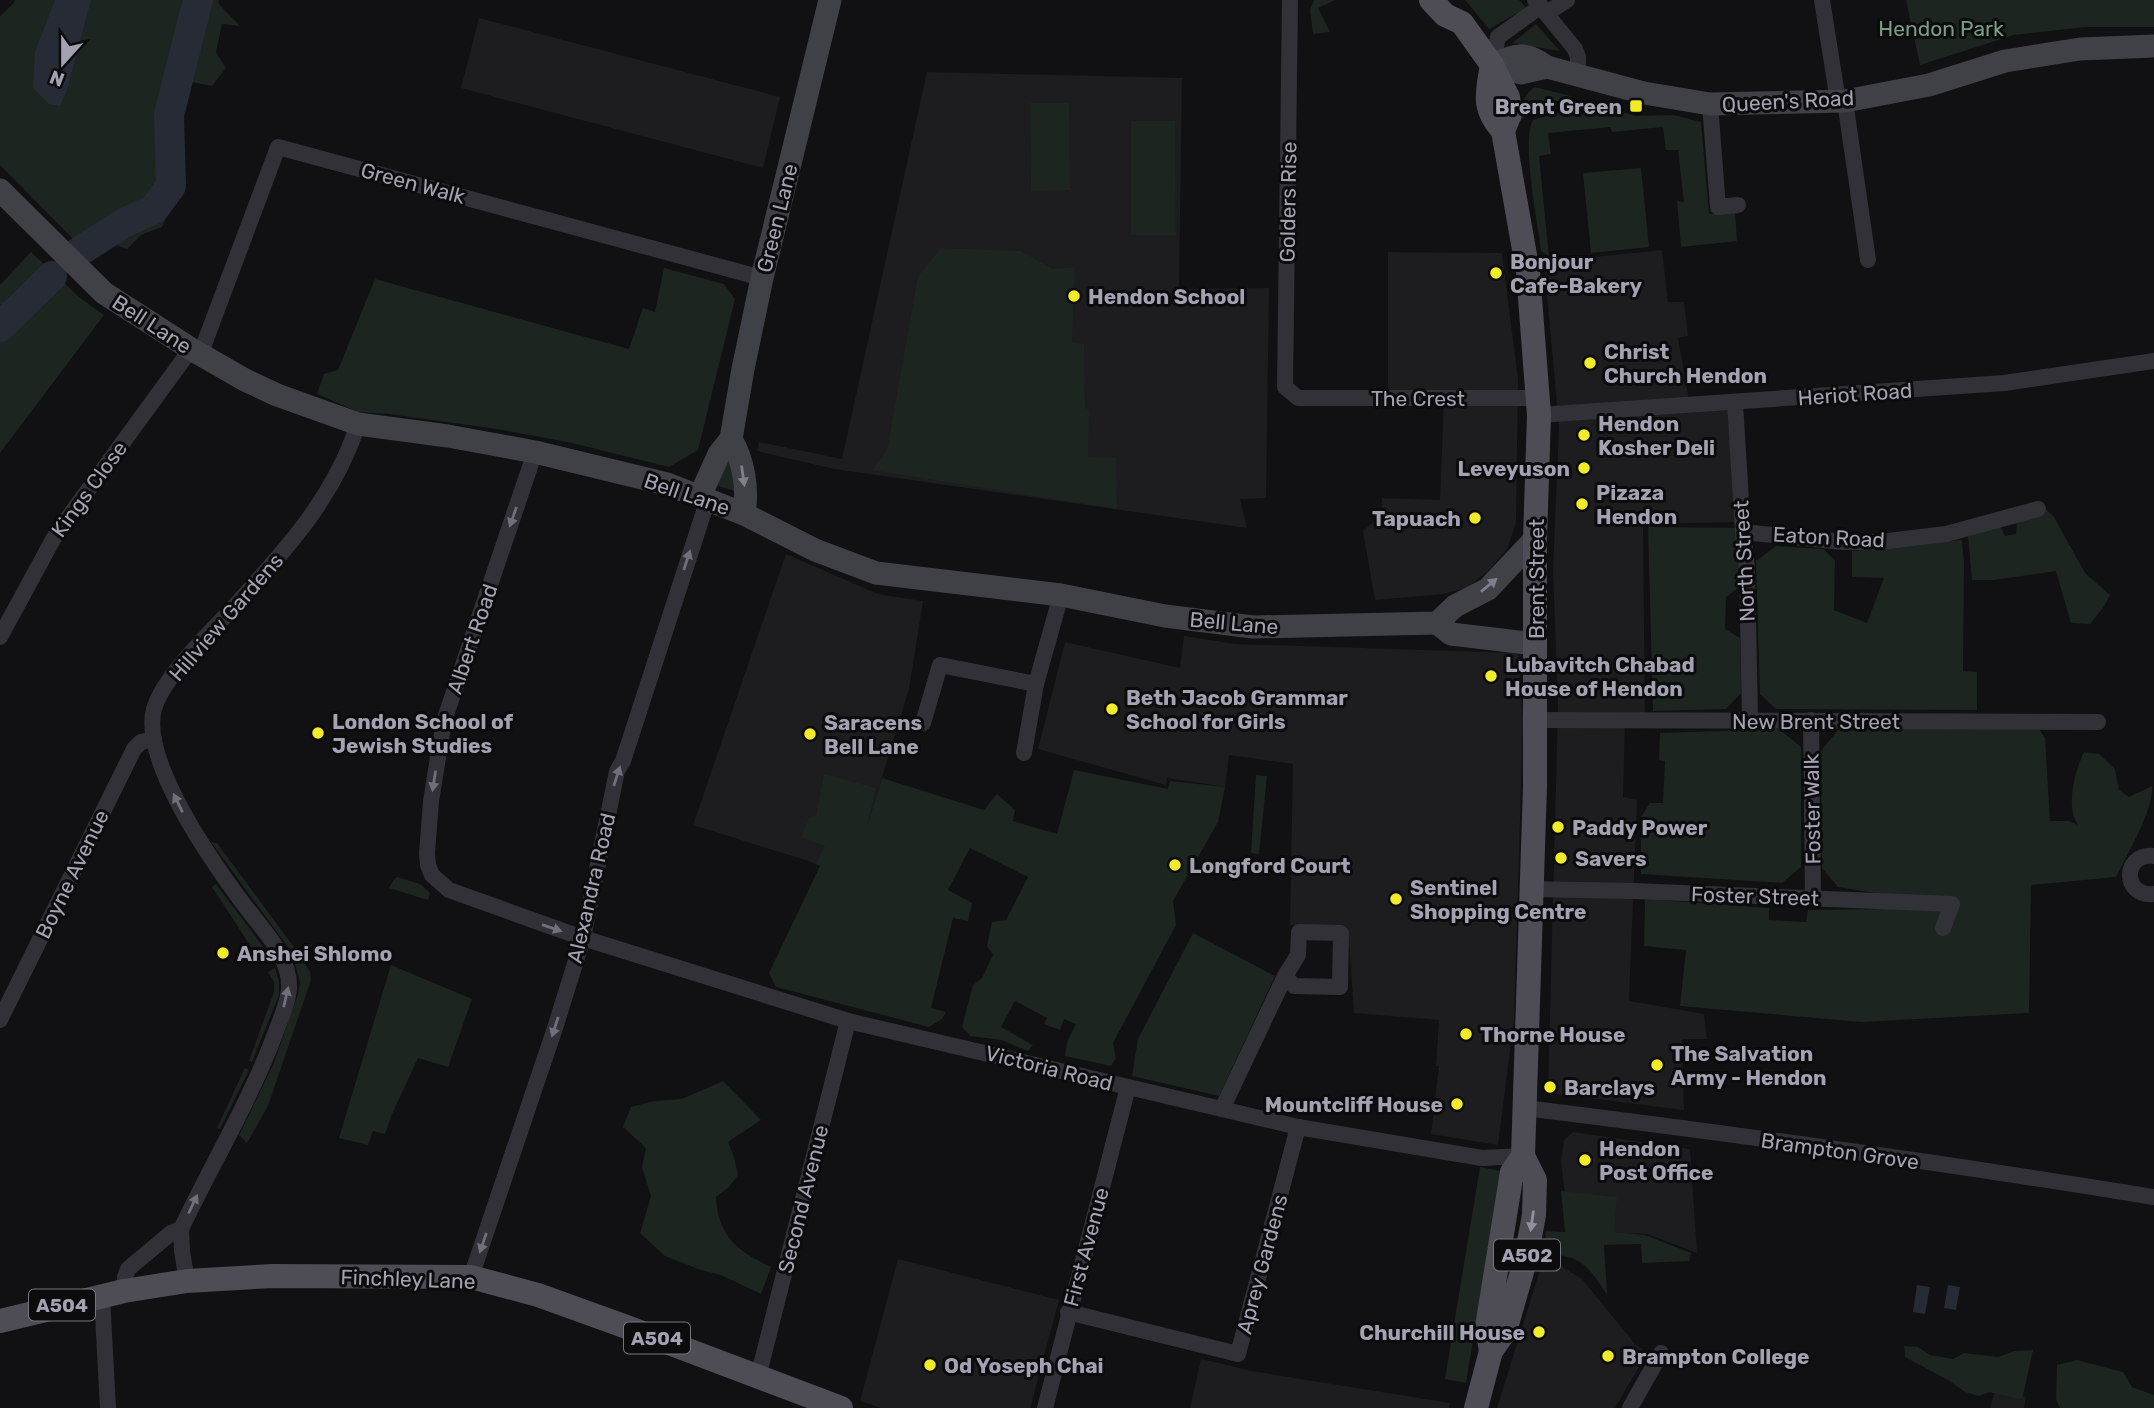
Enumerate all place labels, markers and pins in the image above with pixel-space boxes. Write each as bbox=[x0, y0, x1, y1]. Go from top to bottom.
place label: Brent Green bbox=[1495, 94, 1622, 119]
marker: Brent Green bbox=[1628, 98, 1644, 114]
place label: Bonjour Cafe-Bakery bbox=[1510, 249, 1643, 298]
marker: Bonjour Cafe-Bakery bbox=[1488, 265, 1504, 281]
place label: Hendon School bbox=[1088, 284, 1245, 309]
marker: Hendon School bbox=[1066, 288, 1082, 304]
place label: Christ Church Hendon bbox=[1604, 339, 1767, 388]
marker: Christ Church Hendon bbox=[1582, 355, 1598, 371]
place label: Hendon Kosher Deli bbox=[1598, 411, 1715, 460]
marker: Hendon Kosher Deli bbox=[1576, 427, 1592, 443]
place label: Leveyuson bbox=[1458, 456, 1570, 481]
marker: Leveyuson bbox=[1576, 460, 1592, 476]
place label: Pizaza Hendon bbox=[1596, 480, 1677, 529]
marker: Pizaza Hendon bbox=[1574, 496, 1590, 512]
place label: Tapuach bbox=[1372, 506, 1461, 531]
marker: Tapuach bbox=[1467, 510, 1483, 526]
place label: Lubavitch Chabad House of Hendon bbox=[1505, 652, 1695, 701]
marker: Lubavitch Chabad House of Hendon bbox=[1483, 668, 1499, 684]
place label: Beth Jacob Grammar School for Girls bbox=[1126, 685, 1348, 734]
marker: Beth Jacob Grammar School for Girls bbox=[1104, 701, 1120, 717]
place label: London School of Jewish Studies bbox=[332, 709, 514, 758]
place label: Saracens Bell Lane bbox=[824, 710, 922, 759]
marker: London School of Jewish Studies bbox=[310, 725, 326, 741]
marker: Saracens Bell Lane bbox=[802, 726, 818, 742]
place label: Paddy Power bbox=[1572, 815, 1708, 840]
marker: Paddy Power bbox=[1550, 819, 1566, 835]
place label: Savers bbox=[1575, 846, 1647, 871]
marker: Savers bbox=[1553, 850, 1569, 866]
place label: Longford Court bbox=[1189, 853, 1351, 878]
marker: Longford Court bbox=[1167, 857, 1183, 873]
place label: Sentinel Shopping Centre bbox=[1410, 875, 1587, 924]
marker: Sentinel Shopping Centre bbox=[1388, 891, 1404, 907]
place label: Anshei Shlomo bbox=[237, 941, 392, 966]
marker: Anshei Shlomo bbox=[215, 945, 231, 961]
place label: Thorne House bbox=[1480, 1022, 1625, 1047]
marker: Thorne House bbox=[1458, 1026, 1474, 1042]
place label: The Salvation Army - Hendon bbox=[1671, 1041, 1827, 1090]
marker: The Salvation Army - Hendon bbox=[1649, 1057, 1665, 1073]
place label: Barclays bbox=[1564, 1075, 1655, 1100]
marker: Barclays bbox=[1542, 1079, 1558, 1095]
place label: Mountcliff House bbox=[1265, 1092, 1443, 1117]
marker: Mountcliff House bbox=[1449, 1096, 1465, 1112]
place label: Hendon Post Office bbox=[1599, 1136, 1713, 1185]
marker: Hendon Post Office bbox=[1577, 1152, 1593, 1168]
place label: Churchill House bbox=[1359, 1320, 1525, 1345]
marker: Churchill House bbox=[1531, 1324, 1547, 1340]
place label: Brampton College bbox=[1622, 1344, 1809, 1369]
marker: Brampton College bbox=[1600, 1348, 1616, 1364]
place label: Od Yoseph Chai bbox=[944, 1353, 1104, 1378]
marker: Od Yoseph Chai bbox=[922, 1357, 938, 1373]

